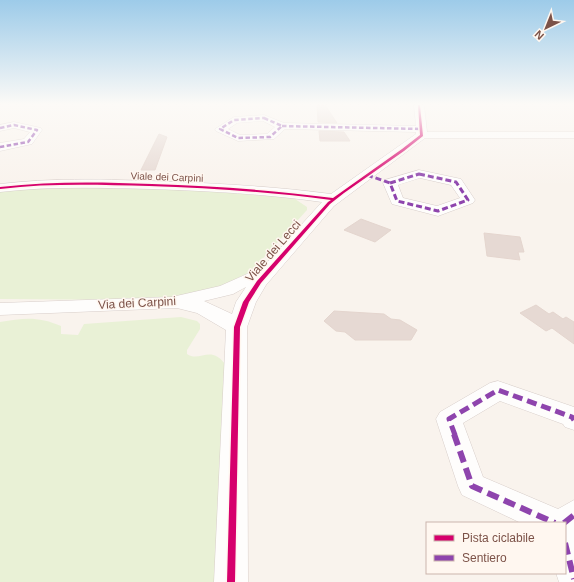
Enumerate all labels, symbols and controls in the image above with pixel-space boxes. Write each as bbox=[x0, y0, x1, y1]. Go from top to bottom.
north arrow bbox=[526, 8, 566, 48]
text: N bbox=[532, 28, 546, 42]
street label: Viale dei Carpini bbox=[131, 170, 203, 184]
street label: Viale dei Lecci bbox=[242, 217, 304, 285]
street label: Via dei Carpini bbox=[98, 294, 176, 312]
legend bbox=[426, 522, 566, 574]
text: Pista ciclabile bbox=[462, 531, 535, 545]
text: Sentiero bbox=[462, 551, 507, 565]

